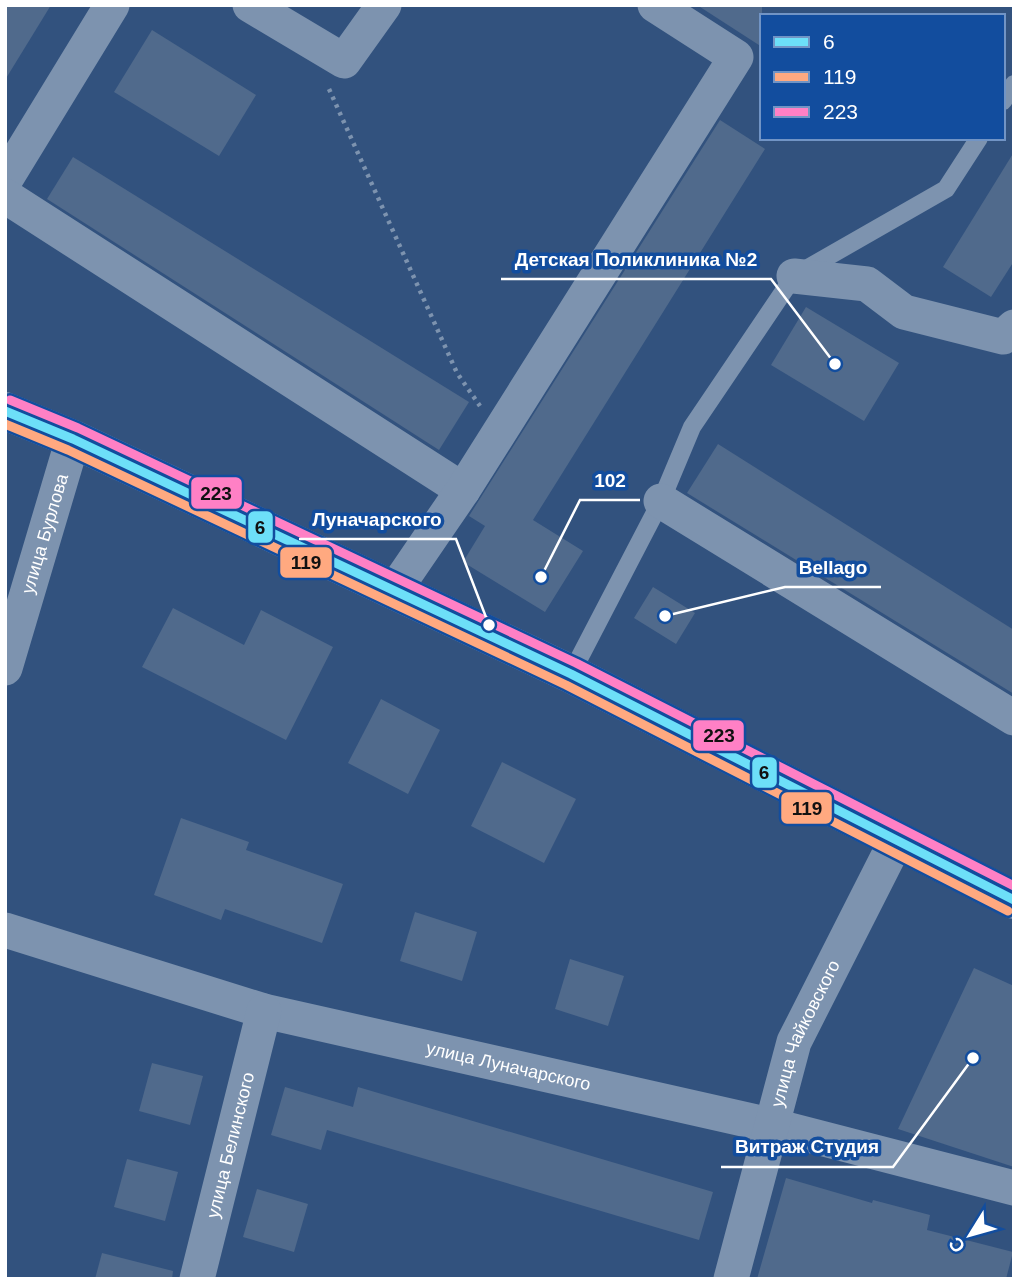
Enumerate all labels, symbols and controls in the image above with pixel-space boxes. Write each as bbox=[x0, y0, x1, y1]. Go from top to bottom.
legend bbox=[760, 14, 1005, 140]
text: 6 bbox=[823, 30, 835, 53]
text: 119 bbox=[823, 65, 856, 88]
text: 223 bbox=[823, 100, 858, 123]
callout: Детская Поликлиника №2 bbox=[501, 239, 771, 279]
text: Детская Поликлиника №2 bbox=[515, 249, 757, 270]
callout: 102 bbox=[580, 460, 640, 500]
street label: улица Бурлова bbox=[18, 470, 72, 596]
text: 102 bbox=[594, 470, 626, 491]
line badge: 223 bbox=[190, 476, 243, 510]
text: 223 bbox=[200, 483, 232, 504]
callout: Луначарского bbox=[299, 499, 456, 539]
text: Луначарского bbox=[312, 509, 442, 530]
line badge: 6 bbox=[247, 510, 274, 544]
text: 6 bbox=[255, 517, 265, 538]
line badge: 119 bbox=[279, 546, 333, 579]
callout: Bellago bbox=[785, 547, 881, 587]
text: 119 bbox=[291, 552, 321, 573]
text: Bellago bbox=[799, 557, 867, 578]
line badge: 223 bbox=[692, 719, 745, 752]
text: 223 bbox=[703, 725, 735, 746]
line badge: 6 bbox=[751, 756, 778, 789]
text: 6 bbox=[759, 762, 769, 783]
line badge: 119 bbox=[780, 791, 833, 825]
text: 119 bbox=[792, 798, 822, 819]
street label: улица Чайковского bbox=[767, 957, 844, 1109]
street label: улица Луначарского bbox=[424, 1038, 593, 1094]
street label: улица Белинского bbox=[203, 1070, 258, 1220]
callout: Витраж Студия bbox=[721, 1127, 893, 1167]
text: Витраж Студия bbox=[735, 1136, 879, 1157]
north arrow bbox=[935, 1200, 1005, 1270]
text: С bbox=[944, 1233, 969, 1257]

